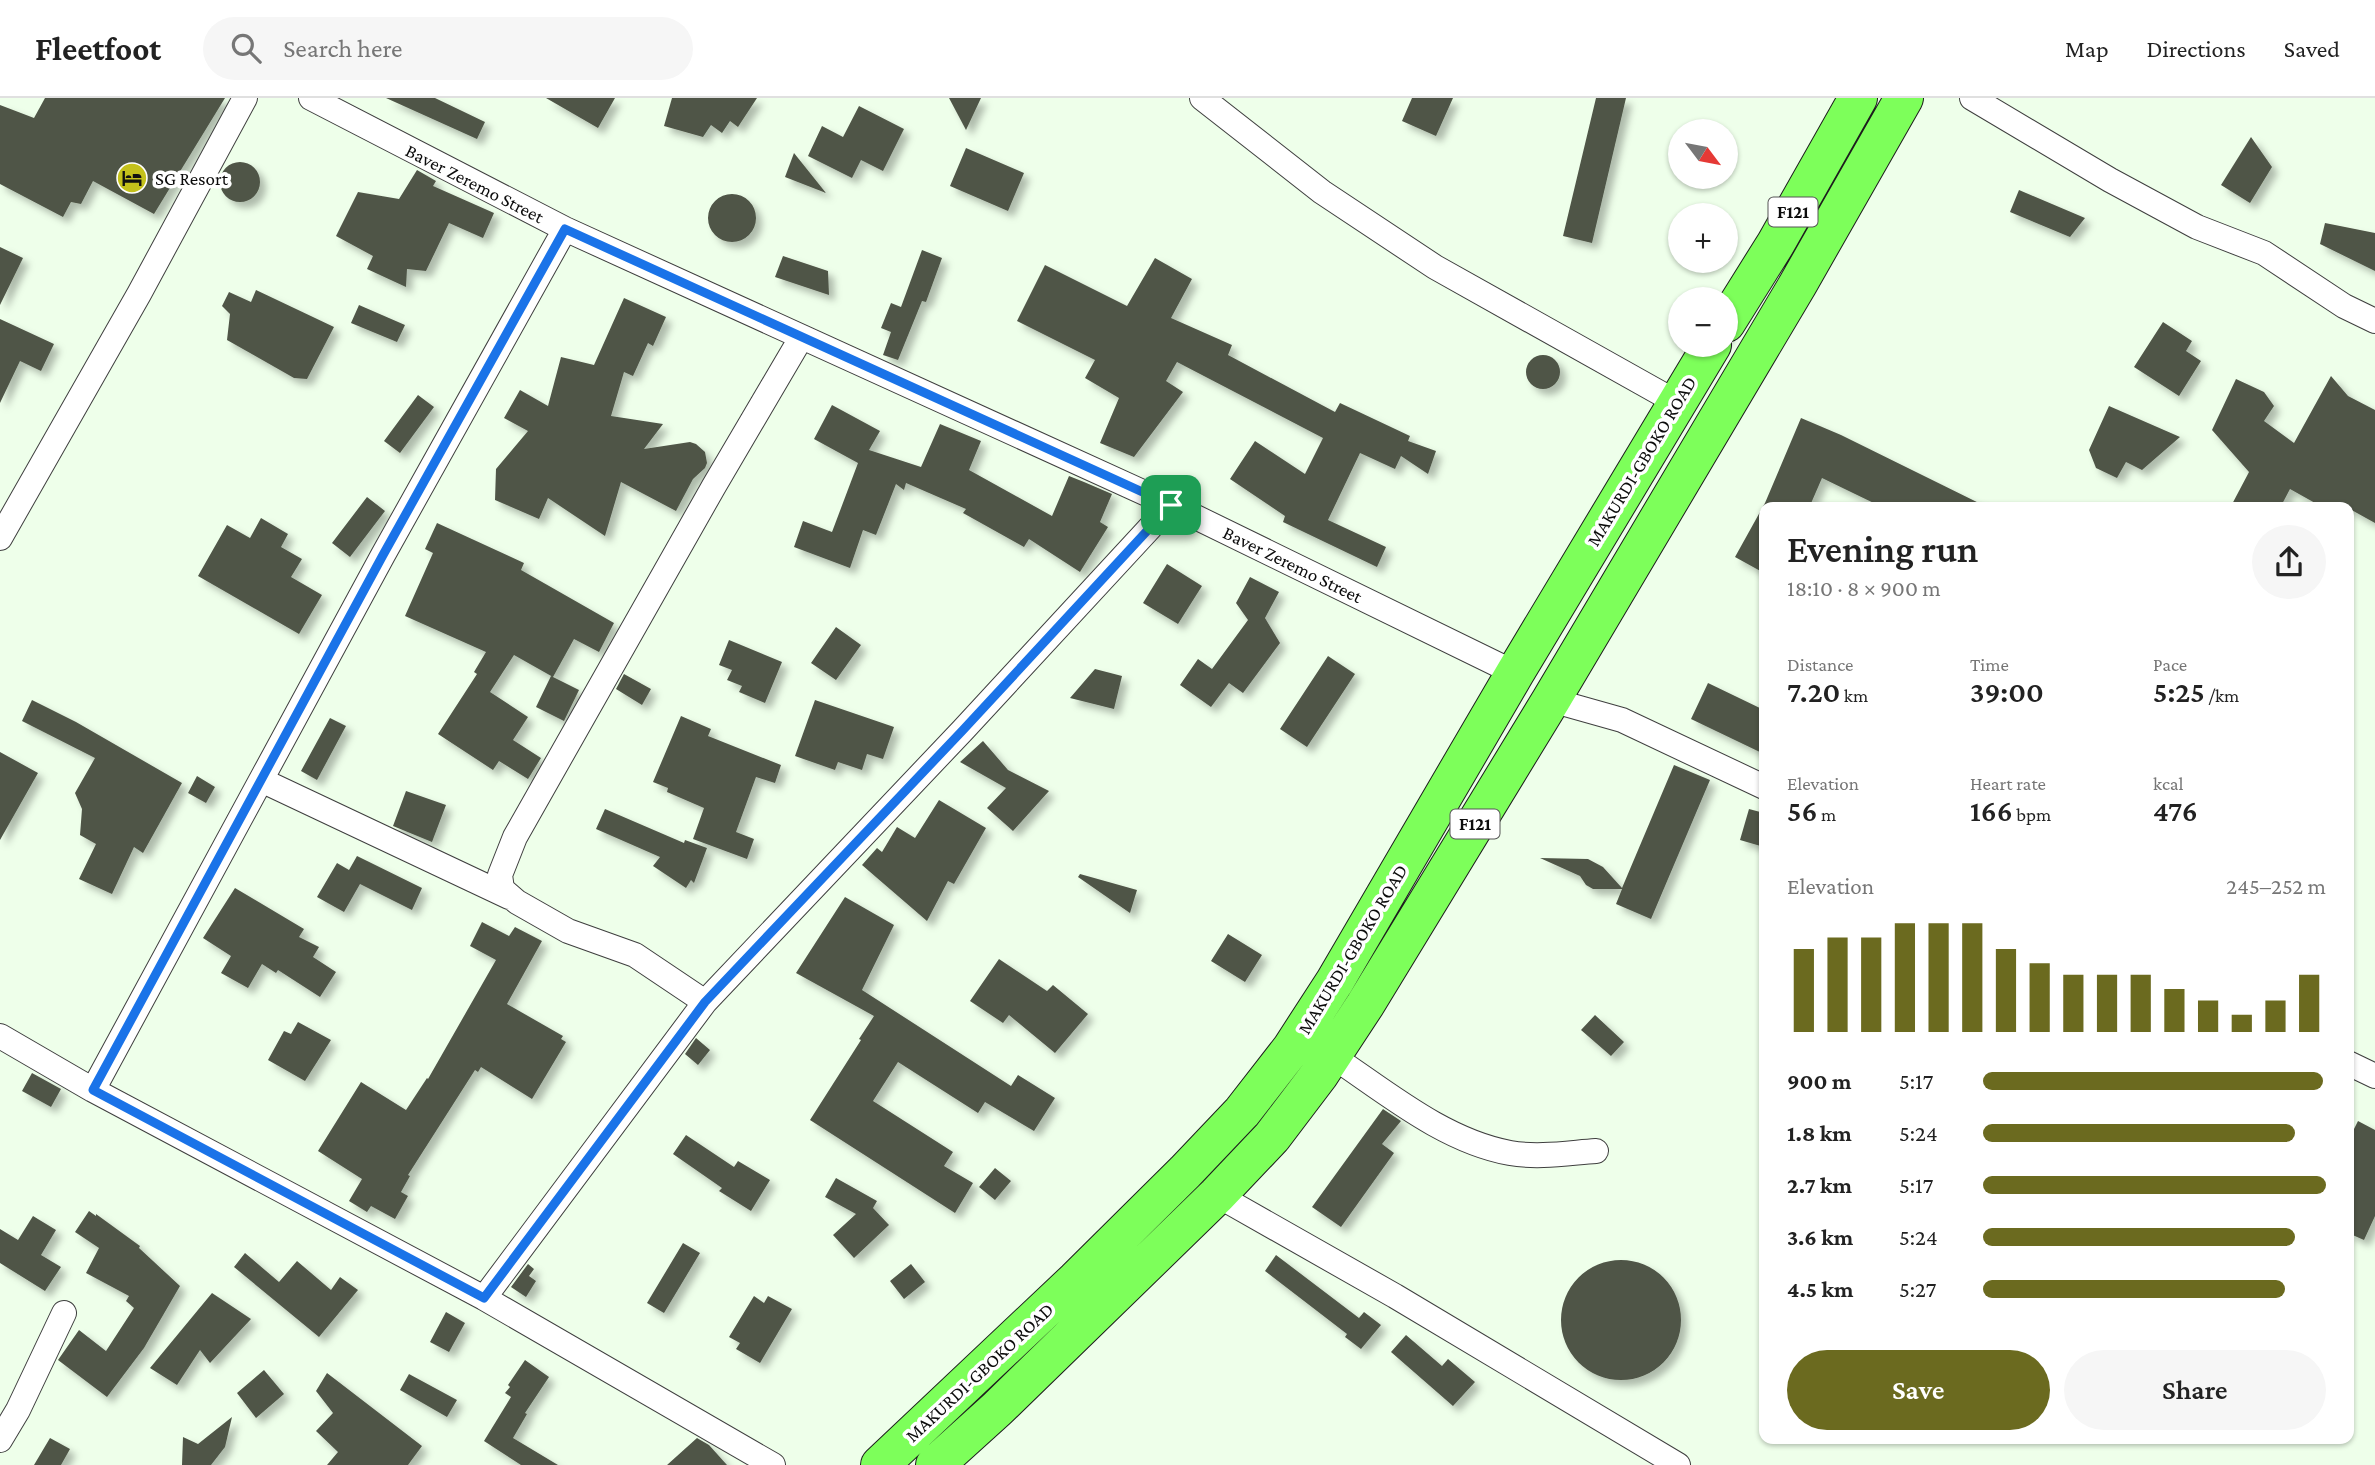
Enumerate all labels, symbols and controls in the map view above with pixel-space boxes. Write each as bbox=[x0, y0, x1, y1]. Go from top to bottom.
search box bbox=[203, 17, 693, 80]
icon: search bbox=[227, 29, 265, 67]
text: Fleetfoot bbox=[35, 30, 161, 67]
text: Search here bbox=[283, 34, 403, 63]
text: Map bbox=[2065, 35, 2109, 62]
text: Directions bbox=[2147, 35, 2246, 62]
text: Saved bbox=[2284, 35, 2340, 62]
north arrow bbox=[1668, 119, 1738, 189]
map controls bbox=[1668, 119, 1738, 357]
street label: Baver Zeremo Street bbox=[402, 140, 548, 228]
hotel icon: SG Resort bbox=[115, 161, 149, 195]
place label: SG Resort bbox=[155, 168, 229, 189]
road number: F121 bbox=[1769, 198, 1818, 226]
button: + bbox=[1668, 203, 1738, 273]
button: − bbox=[1668, 287, 1738, 357]
street label: MAKURDI-GBOKO ROAD bbox=[1582, 373, 1700, 550]
pin bbox=[1141, 475, 1201, 535]
icon: arrive bbox=[1152, 486, 1190, 524]
street label: Baver Zeremo Street bbox=[1220, 522, 1366, 608]
button: share bbox=[2252, 525, 2326, 599]
text: Evening run bbox=[1787, 528, 1978, 570]
text: 18:10 · 8 × 900 m bbox=[1787, 575, 1941, 601]
text: Distance bbox=[1787, 654, 1853, 675]
text: Time bbox=[1970, 654, 2009, 675]
text: Pace bbox=[2153, 654, 2187, 675]
text: 7.20 bbox=[1787, 675, 1840, 708]
text: 39:00 bbox=[1970, 675, 2044, 708]
text: 5:25 bbox=[2153, 675, 2205, 708]
text: km bbox=[1840, 685, 1868, 706]
text: /km bbox=[2205, 685, 2239, 706]
text: Elevation bbox=[1787, 773, 1859, 794]
text: Heart rate bbox=[1970, 773, 2046, 794]
text: kcal bbox=[2153, 773, 2184, 794]
text: 56 bbox=[1787, 794, 1817, 827]
text: 166 bbox=[1970, 794, 2013, 827]
text: 476 bbox=[2153, 794, 2198, 827]
text: m bbox=[1817, 804, 1836, 825]
text: bpm bbox=[2013, 804, 2051, 825]
road number: F121 bbox=[1450, 810, 1500, 838]
street label: MAKURDI-GBOKO ROAD bbox=[1293, 861, 1411, 1038]
text: Elevation bbox=[1787, 873, 1874, 899]
text: 245–252 m bbox=[2226, 873, 2326, 899]
text: 900 m bbox=[1787, 1068, 1851, 1094]
text: 5:17 bbox=[1899, 1068, 1933, 1094]
text: 1.8 km bbox=[1787, 1120, 1852, 1146]
text: 5:24 bbox=[1899, 1120, 1938, 1146]
text: 2.7 km bbox=[1787, 1172, 1852, 1198]
text: 5:17 bbox=[1899, 1172, 1933, 1198]
text: 3.6 km bbox=[1787, 1224, 1853, 1250]
text: 5:24 bbox=[1899, 1224, 1938, 1250]
text: 4.5 km bbox=[1787, 1276, 1853, 1302]
text: 5:27 bbox=[1899, 1276, 1936, 1302]
street label: MAKURDI-GBOKO ROAD bbox=[901, 1299, 1057, 1446]
button: Save bbox=[1787, 1350, 2050, 1430]
button: Share bbox=[2064, 1350, 2326, 1430]

